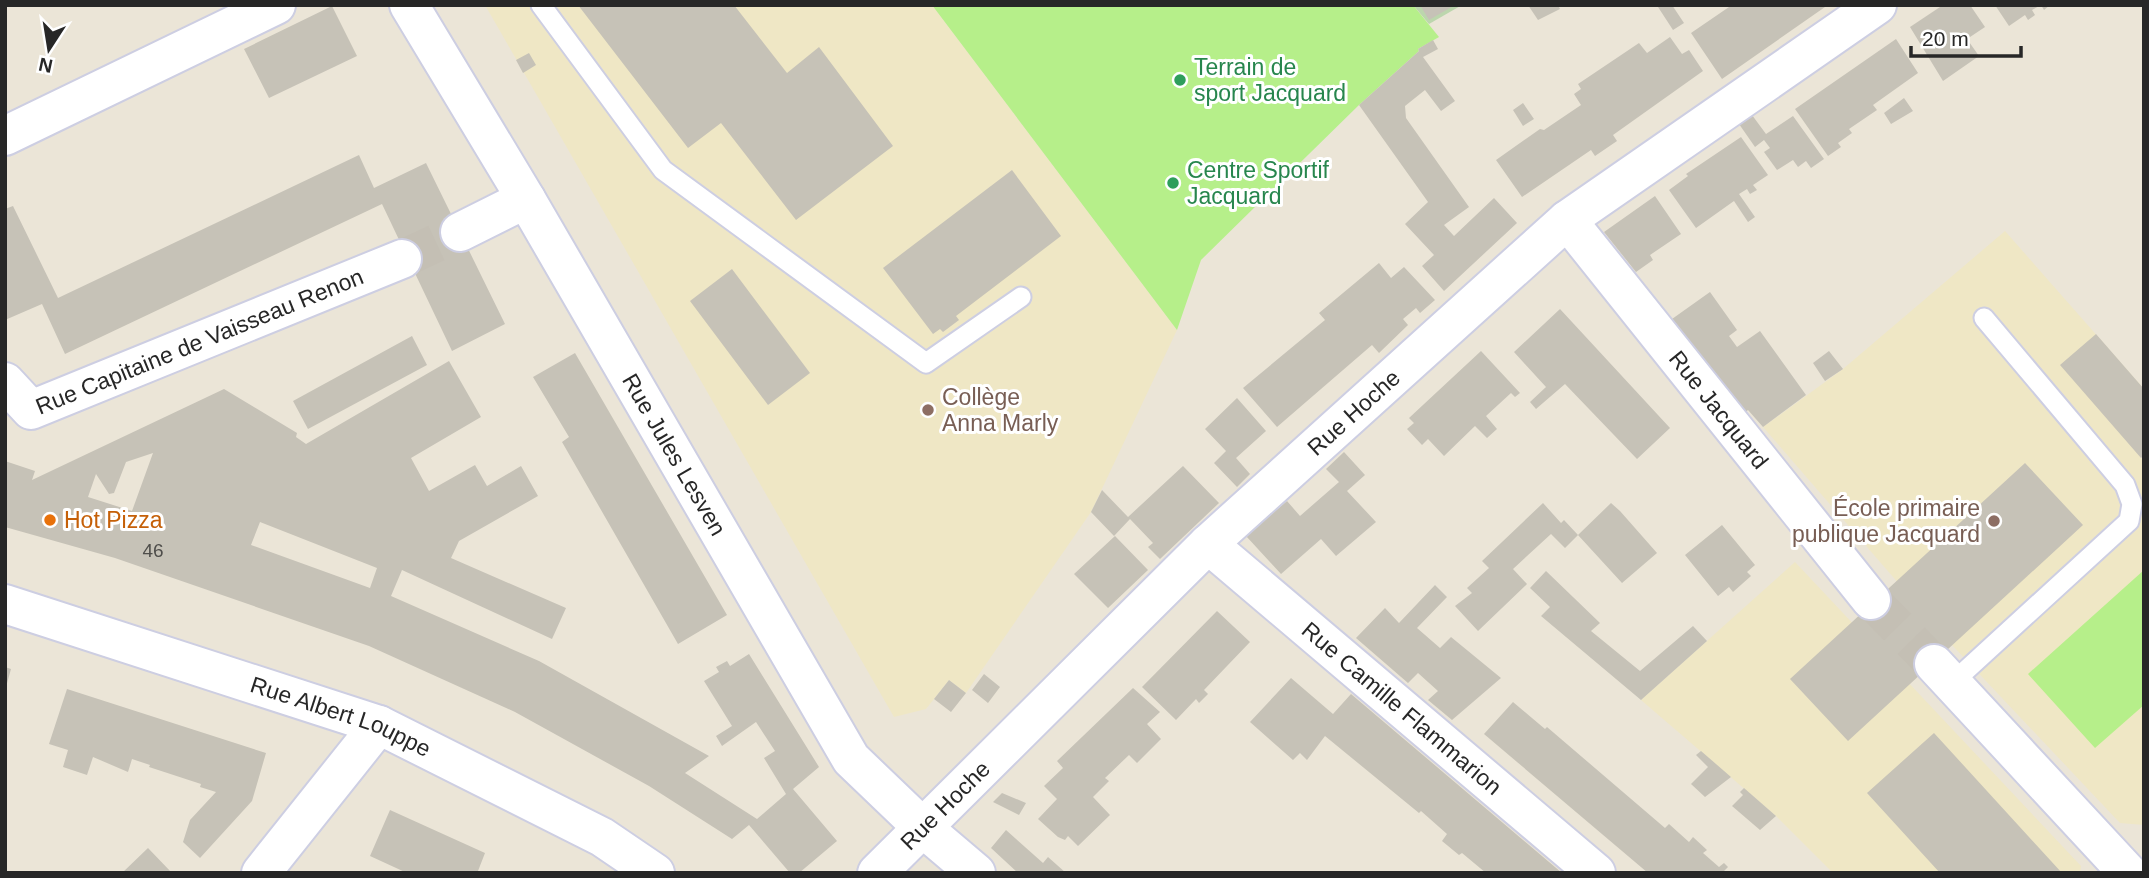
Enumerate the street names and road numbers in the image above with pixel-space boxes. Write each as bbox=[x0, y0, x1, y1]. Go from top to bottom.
street label: Rue Capitaine de Vaisseau Renon bbox=[32, 263, 367, 420]
street label: Rue Jacquard bbox=[1664, 346, 1774, 474]
street label: Rue Hoche bbox=[1302, 364, 1405, 461]
street label: Rue Jules Lesven bbox=[617, 369, 731, 540]
street label: Rue Camille Flammarion bbox=[1297, 616, 1507, 800]
street label: Rue Albert Louppe bbox=[247, 671, 435, 762]
street label: Rue Hoche bbox=[895, 756, 995, 855]

